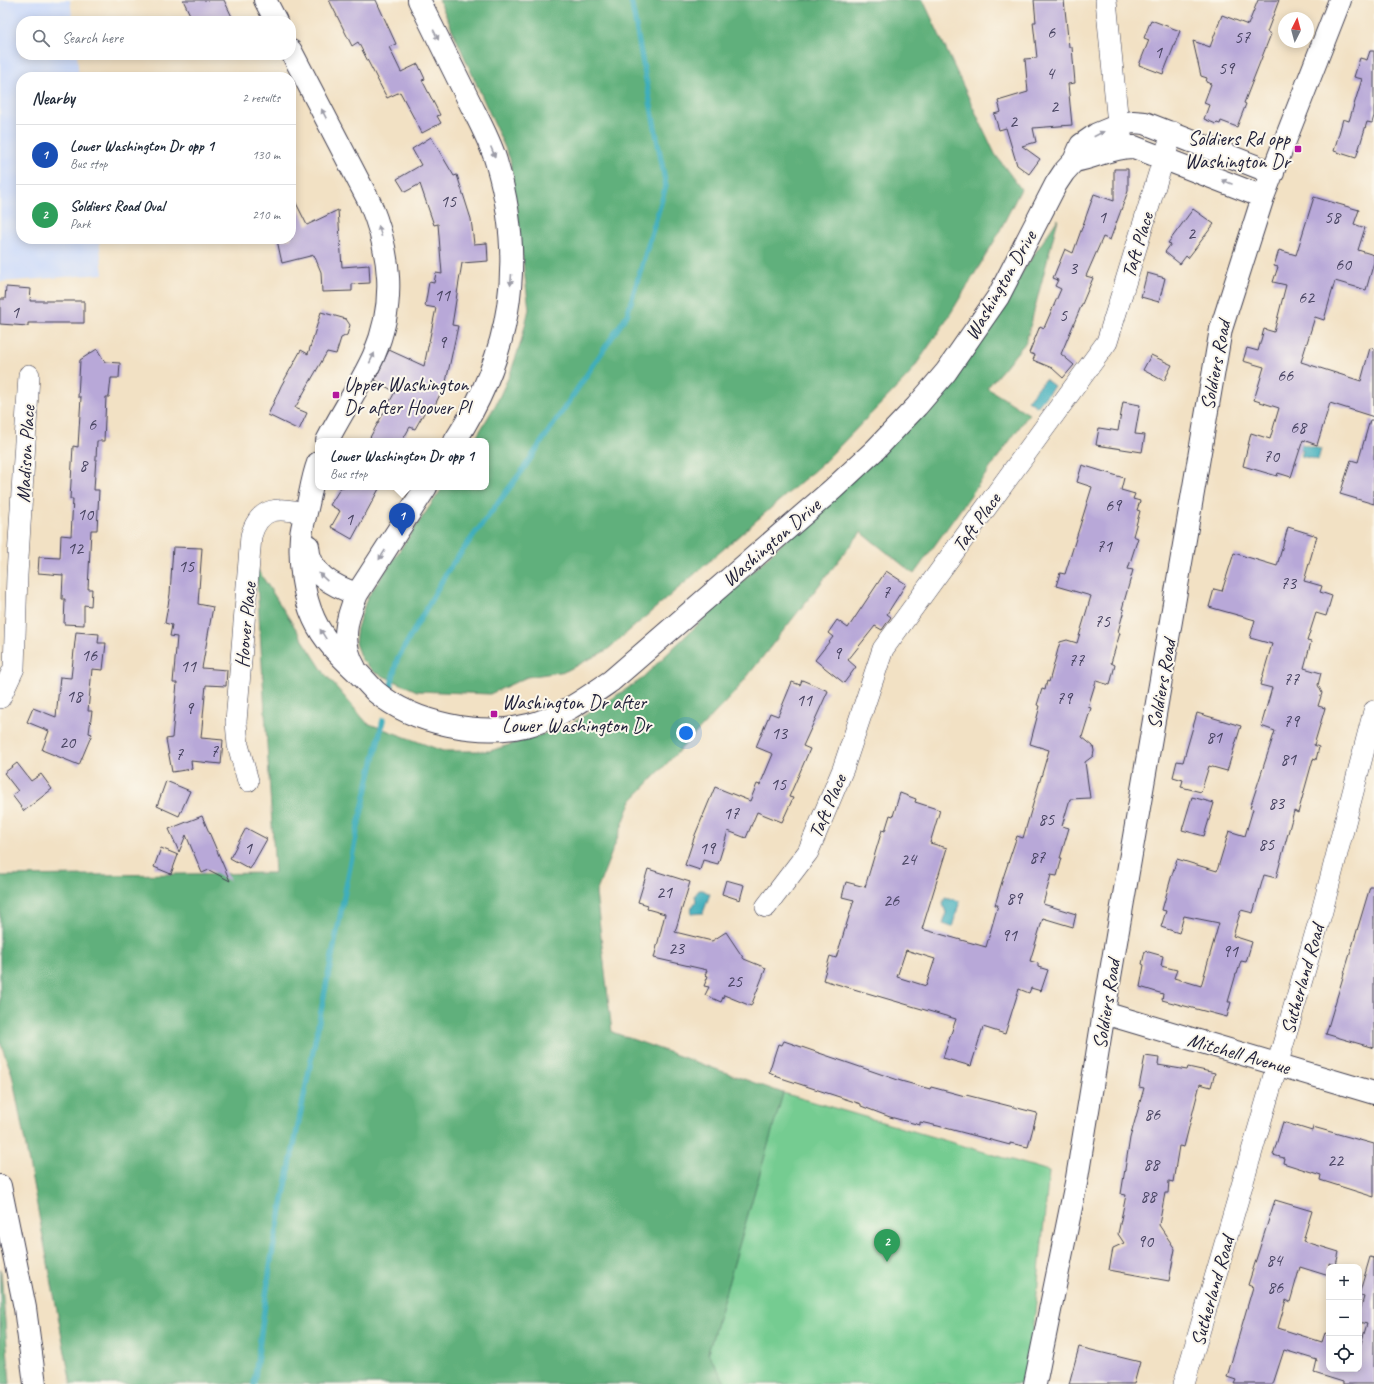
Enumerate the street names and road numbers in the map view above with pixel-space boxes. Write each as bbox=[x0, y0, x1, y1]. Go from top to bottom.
street label: Taft Place bbox=[1116, 208, 1160, 281]
street label: Washington Drive bbox=[959, 225, 1043, 344]
street label: Soldiers Road bbox=[1195, 315, 1237, 412]
street label: Madison Place bbox=[10, 403, 41, 503]
street label: Taft Place bbox=[947, 487, 1007, 557]
street label: Washington Drive bbox=[717, 492, 827, 592]
street label: Hoover Place bbox=[229, 580, 262, 669]
street label: Soldiers Road bbox=[1141, 634, 1182, 731]
street label: Taft Place bbox=[803, 769, 853, 842]
street label: Sutherland Road bbox=[1275, 918, 1331, 1037]
street label: Soldiers Road bbox=[1087, 954, 1126, 1051]
street label: Mitchell Avenue bbox=[1185, 1027, 1294, 1080]
street label: Sutherland Road bbox=[1185, 1230, 1241, 1349]

